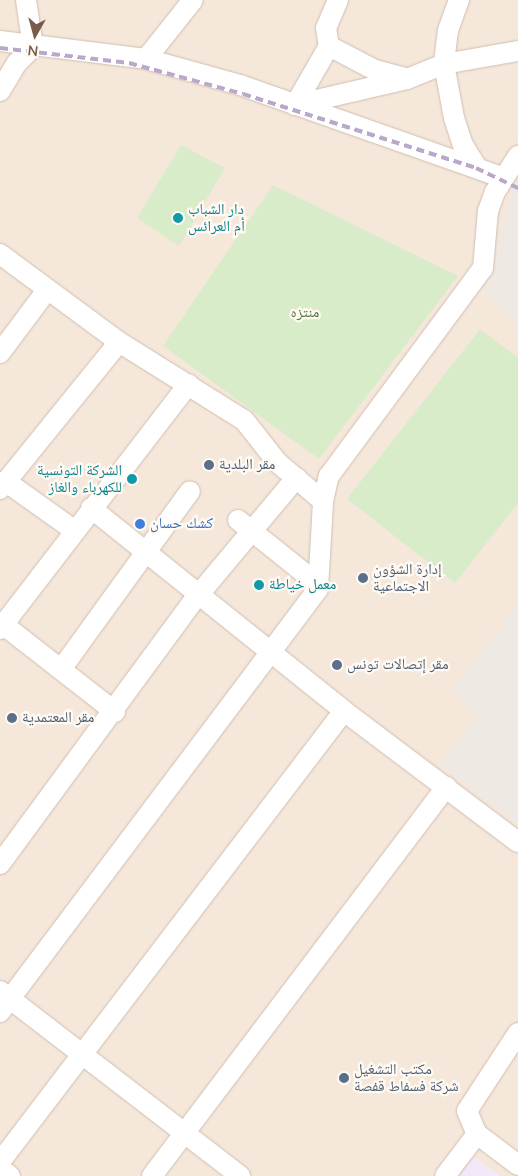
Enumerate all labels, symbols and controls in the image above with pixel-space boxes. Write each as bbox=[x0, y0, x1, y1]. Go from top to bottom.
north arrow bbox=[10, 10, 60, 60]
text: N bbox=[27, 40, 39, 60]
place label: دار الشباب أم العرائس bbox=[188, 200, 245, 235]
marker: دار الشباب أم العرائس bbox=[172, 212, 184, 224]
park label: منتزه bbox=[291, 304, 319, 322]
place label: مقر البلدية bbox=[219, 456, 275, 474]
marker: مقر البلدية bbox=[203, 459, 215, 471]
place label: الشركة التونسية للكهرباء والغاز bbox=[37, 461, 122, 496]
marker: الشركة التونسية للكهرباء والغاز bbox=[126, 473, 138, 485]
place label: كشك حسان bbox=[150, 515, 213, 533]
marker: كشك حسان bbox=[134, 518, 146, 530]
place label: إدارة الشؤون الاجتماعية bbox=[373, 560, 442, 595]
marker: إدارة الشؤون الاجتماعية bbox=[357, 572, 369, 584]
place label: معمل خياطة bbox=[269, 576, 336, 594]
marker: معمل خياطة bbox=[253, 579, 265, 591]
place label: مقر إتصالات تونس bbox=[347, 656, 448, 674]
marker: مقر إتصالات تونس bbox=[331, 659, 343, 671]
place label: مقر المعتمدية bbox=[22, 709, 94, 727]
marker: مقر المعتمدية bbox=[6, 712, 18, 724]
place label: مكتب التشغيل شركة فسفاط قفصة bbox=[354, 1060, 459, 1095]
marker: مكتب التشغيل شركة فسفاط قفصة bbox=[338, 1072, 350, 1084]

